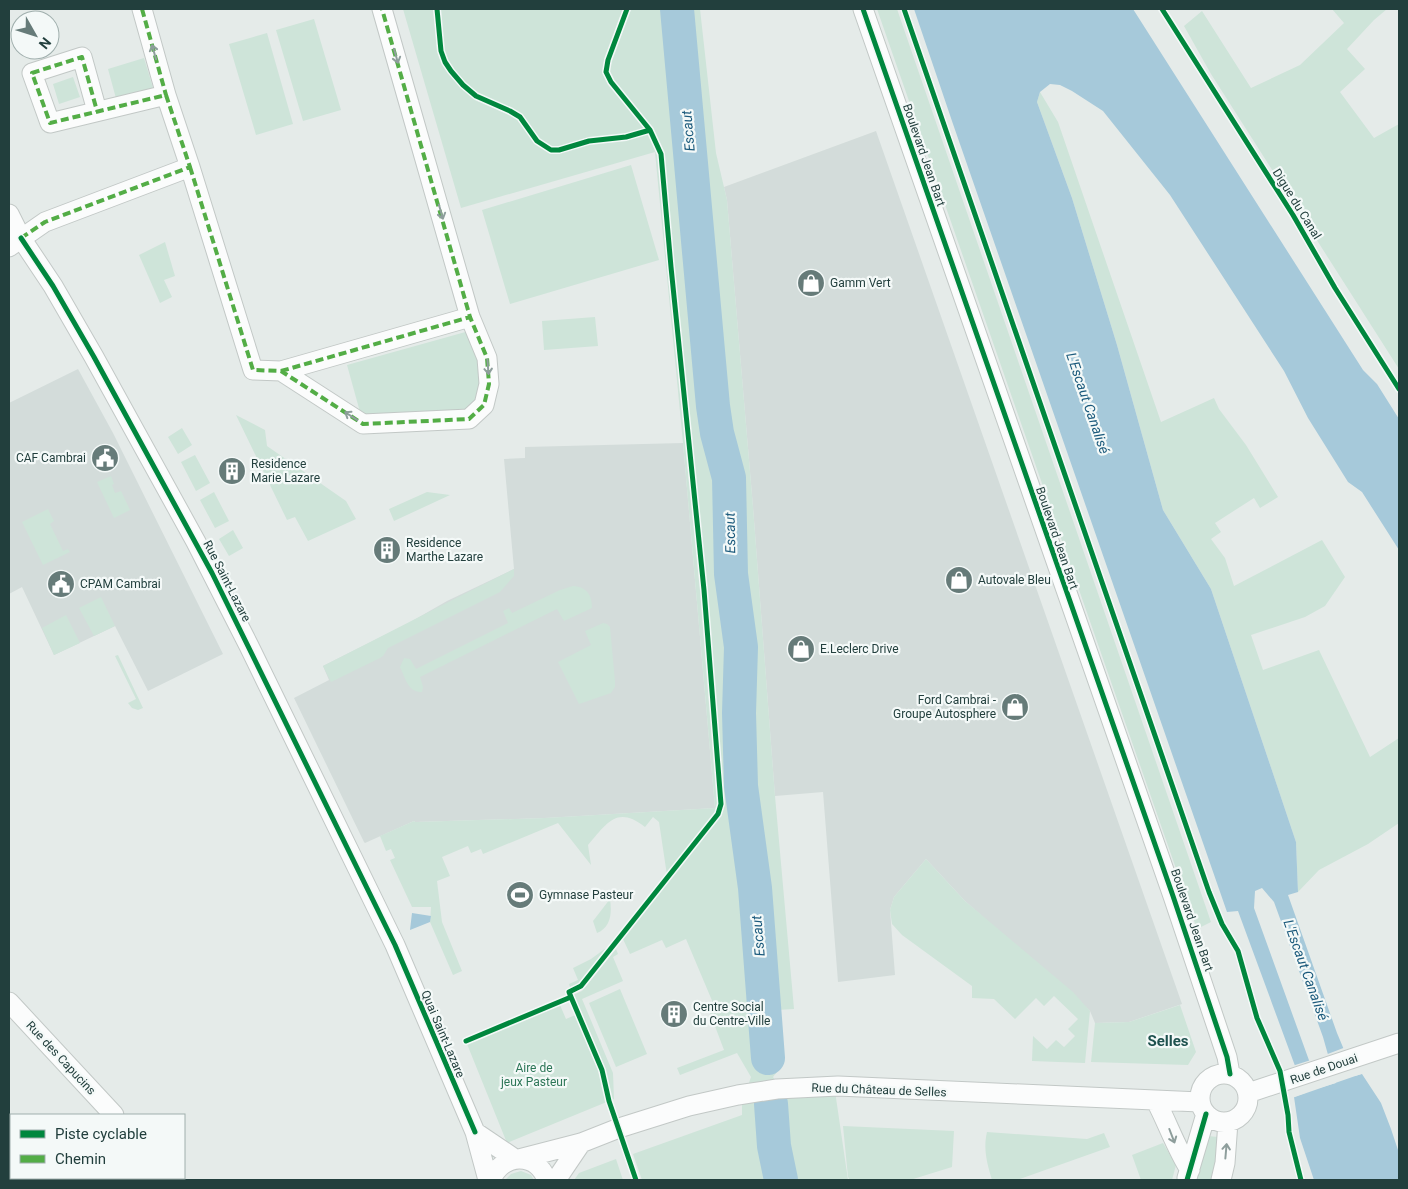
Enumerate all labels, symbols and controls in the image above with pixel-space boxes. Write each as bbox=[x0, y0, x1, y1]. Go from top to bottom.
north arrow bbox=[10, 10, 60, 60]
text: N bbox=[36, 34, 54, 52]
one-way arrow bbox=[148, 44, 158, 60]
one-way arrow bbox=[391, 47, 401, 63]
street label: Boulevard Jean Bart bbox=[900, 102, 948, 208]
water label: Escaut bbox=[678, 109, 698, 152]
street label: Digue du Canal bbox=[1270, 166, 1324, 242]
one-way arrow bbox=[436, 203, 446, 219]
shop icon: Gamm Vert bbox=[796, 268, 826, 298]
place label: Gamm Vert bbox=[830, 276, 891, 290]
water label: L'Escaut Canalisé bbox=[1063, 350, 1113, 456]
one-way arrow bbox=[483, 359, 493, 375]
one-way arrow bbox=[344, 411, 358, 422]
public building icon: CAF Cambrai bbox=[90, 443, 120, 473]
place label: CAF Cambrai bbox=[16, 451, 86, 465]
building icon: Residence Marie Lazare bbox=[217, 456, 247, 486]
place label: Residence Marie Lazare bbox=[251, 457, 320, 485]
street label: Boulevard Jean Bart bbox=[1033, 485, 1081, 591]
water label: Escaut bbox=[722, 512, 738, 554]
building icon: Residence Marthe Lazare bbox=[372, 535, 402, 565]
place label: Residence Marthe Lazare bbox=[406, 536, 483, 564]
street label: Rue Saint-Lazare bbox=[200, 538, 254, 624]
shop icon: Autovale Bleu bbox=[944, 565, 974, 595]
public building icon: CPAM Cambrai bbox=[46, 569, 76, 599]
place label: Autovale Bleu bbox=[978, 573, 1051, 587]
place label: CPAM Cambrai bbox=[80, 577, 161, 591]
shop icon: E.Leclerc Drive bbox=[786, 634, 816, 664]
place label: E.Leclerc Drive bbox=[820, 642, 899, 656]
shop icon: Ford Cambrai - Groupe Autosphere bbox=[1000, 692, 1030, 722]
place label: Ford Cambrai - Groupe Autosphere bbox=[893, 693, 997, 721]
street label: Boulevard Jean Bart bbox=[1168, 867, 1216, 973]
sports icon: Gymnase Pasteur bbox=[505, 880, 535, 910]
place label: Gymnase Pasteur bbox=[539, 888, 633, 902]
water label: Escaut bbox=[748, 914, 768, 957]
water label: L'Escaut Canalisé bbox=[1280, 917, 1332, 1023]
street label: Quai Saint-Lazare bbox=[418, 988, 468, 1080]
building icon: Centre Social du Centre-Ville bbox=[659, 999, 689, 1029]
place label: Centre Social du Centre-Ville bbox=[693, 1000, 770, 1028]
street label: Rue des Capucins bbox=[23, 1018, 99, 1098]
district label: Selles bbox=[1147, 1032, 1189, 1050]
street label: Rue de Douai bbox=[1289, 1051, 1360, 1087]
park label: Aire de jeux Pasteur bbox=[500, 1061, 567, 1089]
street label: Rue du Château de Selles bbox=[811, 1081, 947, 1099]
legend bbox=[10, 1114, 185, 1179]
text: Piste cyclable bbox=[55, 1125, 147, 1143]
one-way arrow bbox=[1168, 1127, 1177, 1143]
one-way arrow bbox=[1221, 1144, 1231, 1160]
text: Chemin bbox=[55, 1150, 106, 1168]

